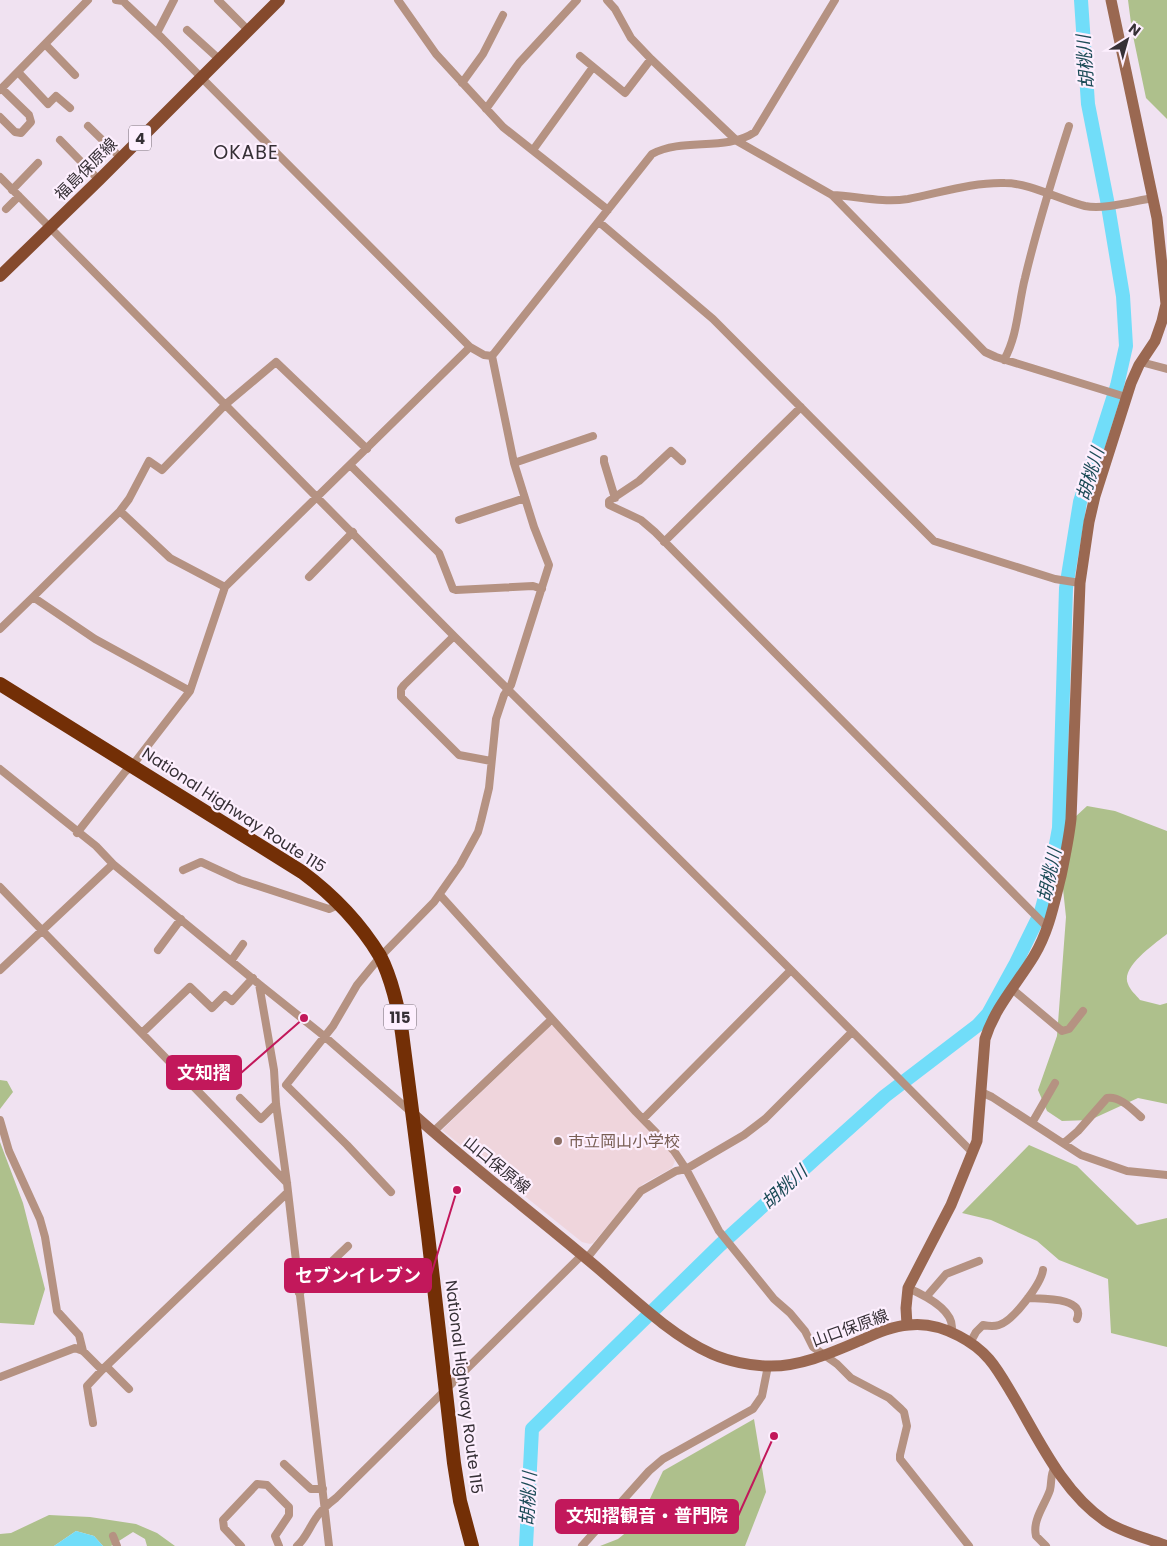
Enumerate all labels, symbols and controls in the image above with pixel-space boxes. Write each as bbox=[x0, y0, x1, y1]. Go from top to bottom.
north arrow bbox=[1102, 15, 1152, 65]
text: N bbox=[1125, 18, 1145, 41]
water label: 胡桃川 bbox=[1071, 32, 1099, 90]
road number: 4 bbox=[129, 126, 151, 150]
street label: 福島保原線 bbox=[50, 133, 122, 205]
district label: OKABE bbox=[213, 139, 279, 166]
water label: 胡桃川 bbox=[1070, 443, 1110, 503]
street label: National Highway Route 115 bbox=[138, 742, 330, 878]
water label: 胡桃川 bbox=[1031, 844, 1067, 904]
road number: 115 bbox=[384, 1004, 416, 1030]
callout: 文知摺 bbox=[167, 1056, 241, 1089]
text: 文知摺 bbox=[177, 1060, 231, 1085]
place label: 市立岡山小学校 bbox=[568, 1130, 680, 1153]
street label: 山口保原線 bbox=[459, 1131, 535, 1199]
marker: 市立岡山小学校 bbox=[552, 1135, 564, 1147]
water label: 胡桃川 bbox=[756, 1158, 814, 1214]
callout: セブンイレブン bbox=[285, 1259, 431, 1292]
text: セブンイレブン bbox=[295, 1263, 421, 1288]
street label: National Highway Route 115 bbox=[439, 1279, 489, 1495]
street label: 山口保原線 bbox=[808, 1304, 892, 1352]
water label: 胡桃川 bbox=[514, 1469, 542, 1527]
callout: 文知摺観音・普門院 bbox=[556, 1500, 738, 1533]
text: 文知摺観音・普門院 bbox=[566, 1503, 728, 1528]

